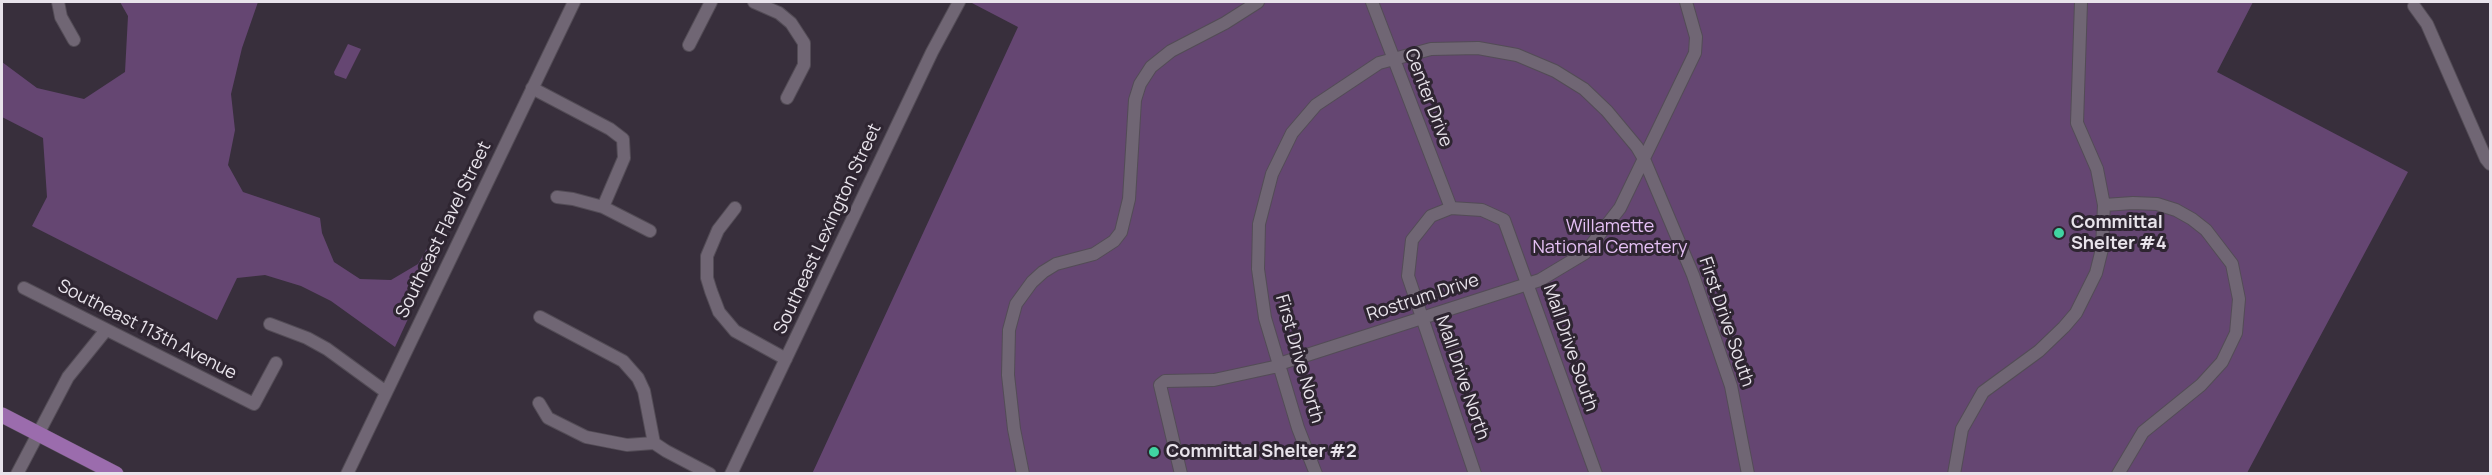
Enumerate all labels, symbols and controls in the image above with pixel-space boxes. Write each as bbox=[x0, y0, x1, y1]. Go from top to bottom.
street label: Center Drive bbox=[1399, 46, 1457, 150]
street label: Southeast Lexington Street bbox=[770, 120, 886, 338]
street label: Southeast Flavel Street bbox=[392, 138, 496, 322]
place label: Committal Shelter #4 bbox=[2071, 212, 2167, 254]
park label: Willamette National Cemetery bbox=[1533, 216, 1687, 258]
marker: Committal Shelter #4 bbox=[2052, 226, 2066, 240]
street label: First Drive South bbox=[1694, 254, 1758, 390]
street label: Rostrum Drive bbox=[1364, 270, 1482, 326]
street label: Southeast 113th Avenue bbox=[54, 275, 240, 385]
street label: Mall Drive South bbox=[1538, 282, 1602, 414]
street label: First Drive North bbox=[1270, 292, 1328, 426]
street label: Mall Drive North bbox=[1431, 313, 1493, 443]
place label: Committal Shelter #2 bbox=[1166, 441, 1357, 463]
marker: Committal Shelter #2 bbox=[1147, 445, 1161, 459]

